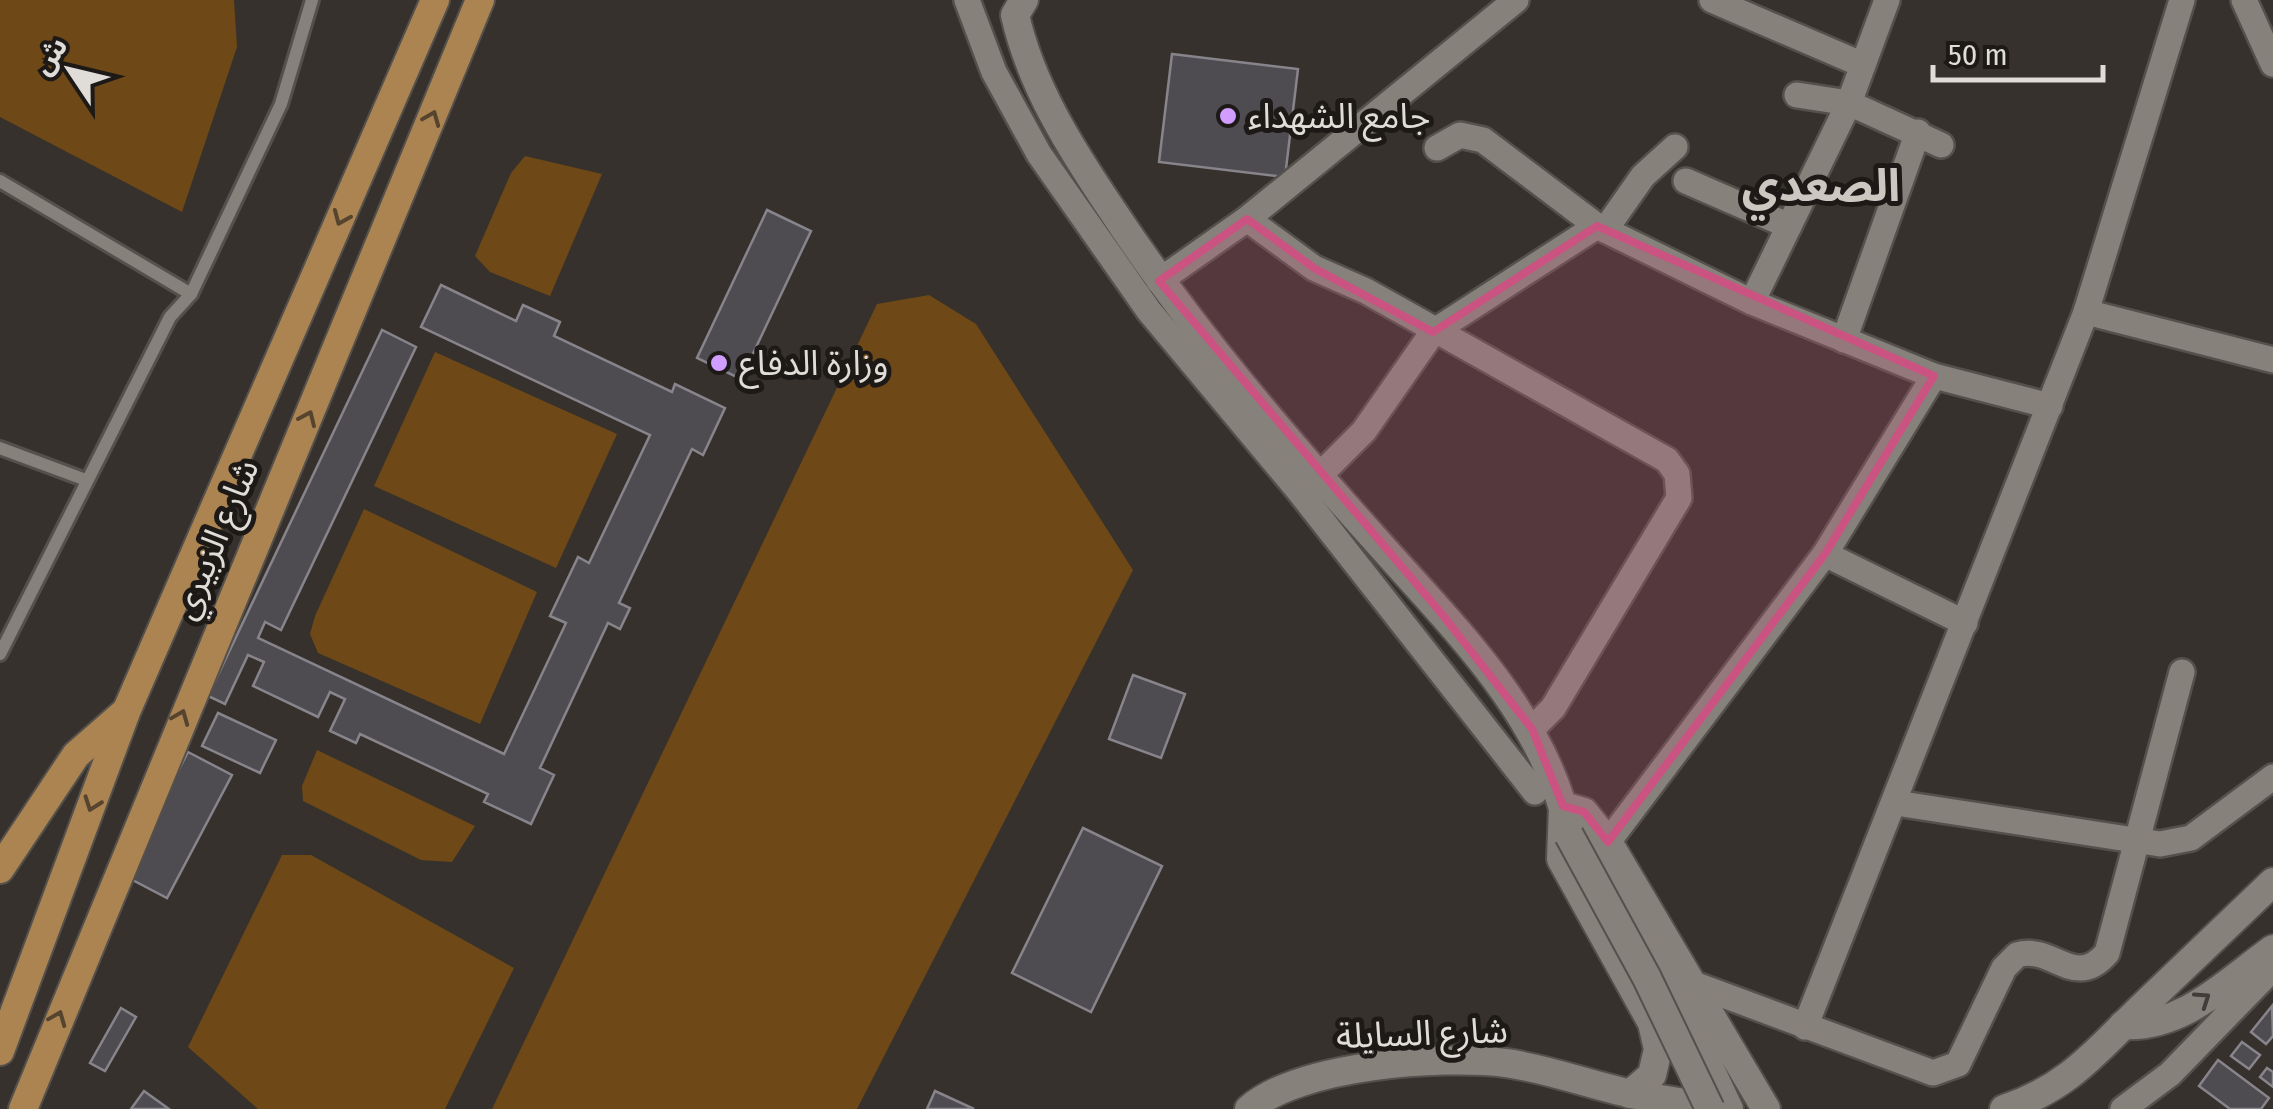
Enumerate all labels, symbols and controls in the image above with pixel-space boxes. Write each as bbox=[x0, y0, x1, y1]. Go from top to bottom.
north arrow bbox=[20, 20, 120, 120]
scale bar bbox=[1933, 20, 2103, 82]
text: ش bbox=[25, 31, 74, 81]
text: 50 m bbox=[1948, 37, 2008, 73]
place label: جامع الشهداء bbox=[1248, 95, 1430, 142]
marker: جامع الشهداء bbox=[1217, 105, 1239, 127]
one-way arrow bbox=[420, 110, 440, 127]
district label: الصعدي bbox=[1742, 159, 1900, 221]
one-way arrow bbox=[333, 208, 353, 226]
place label: وزارة الدفاع bbox=[739, 342, 888, 389]
marker: وزارة الدفاع bbox=[708, 352, 730, 374]
one-way arrow bbox=[296, 410, 316, 428]
street label: شارع الزبيري bbox=[163, 453, 273, 628]
one-way arrow bbox=[170, 709, 190, 727]
one-way arrow bbox=[83, 794, 104, 811]
one-way arrow bbox=[2191, 993, 2210, 1011]
street label: شارع السايلة bbox=[1335, 1009, 1509, 1062]
one-way arrow bbox=[46, 1010, 66, 1028]

